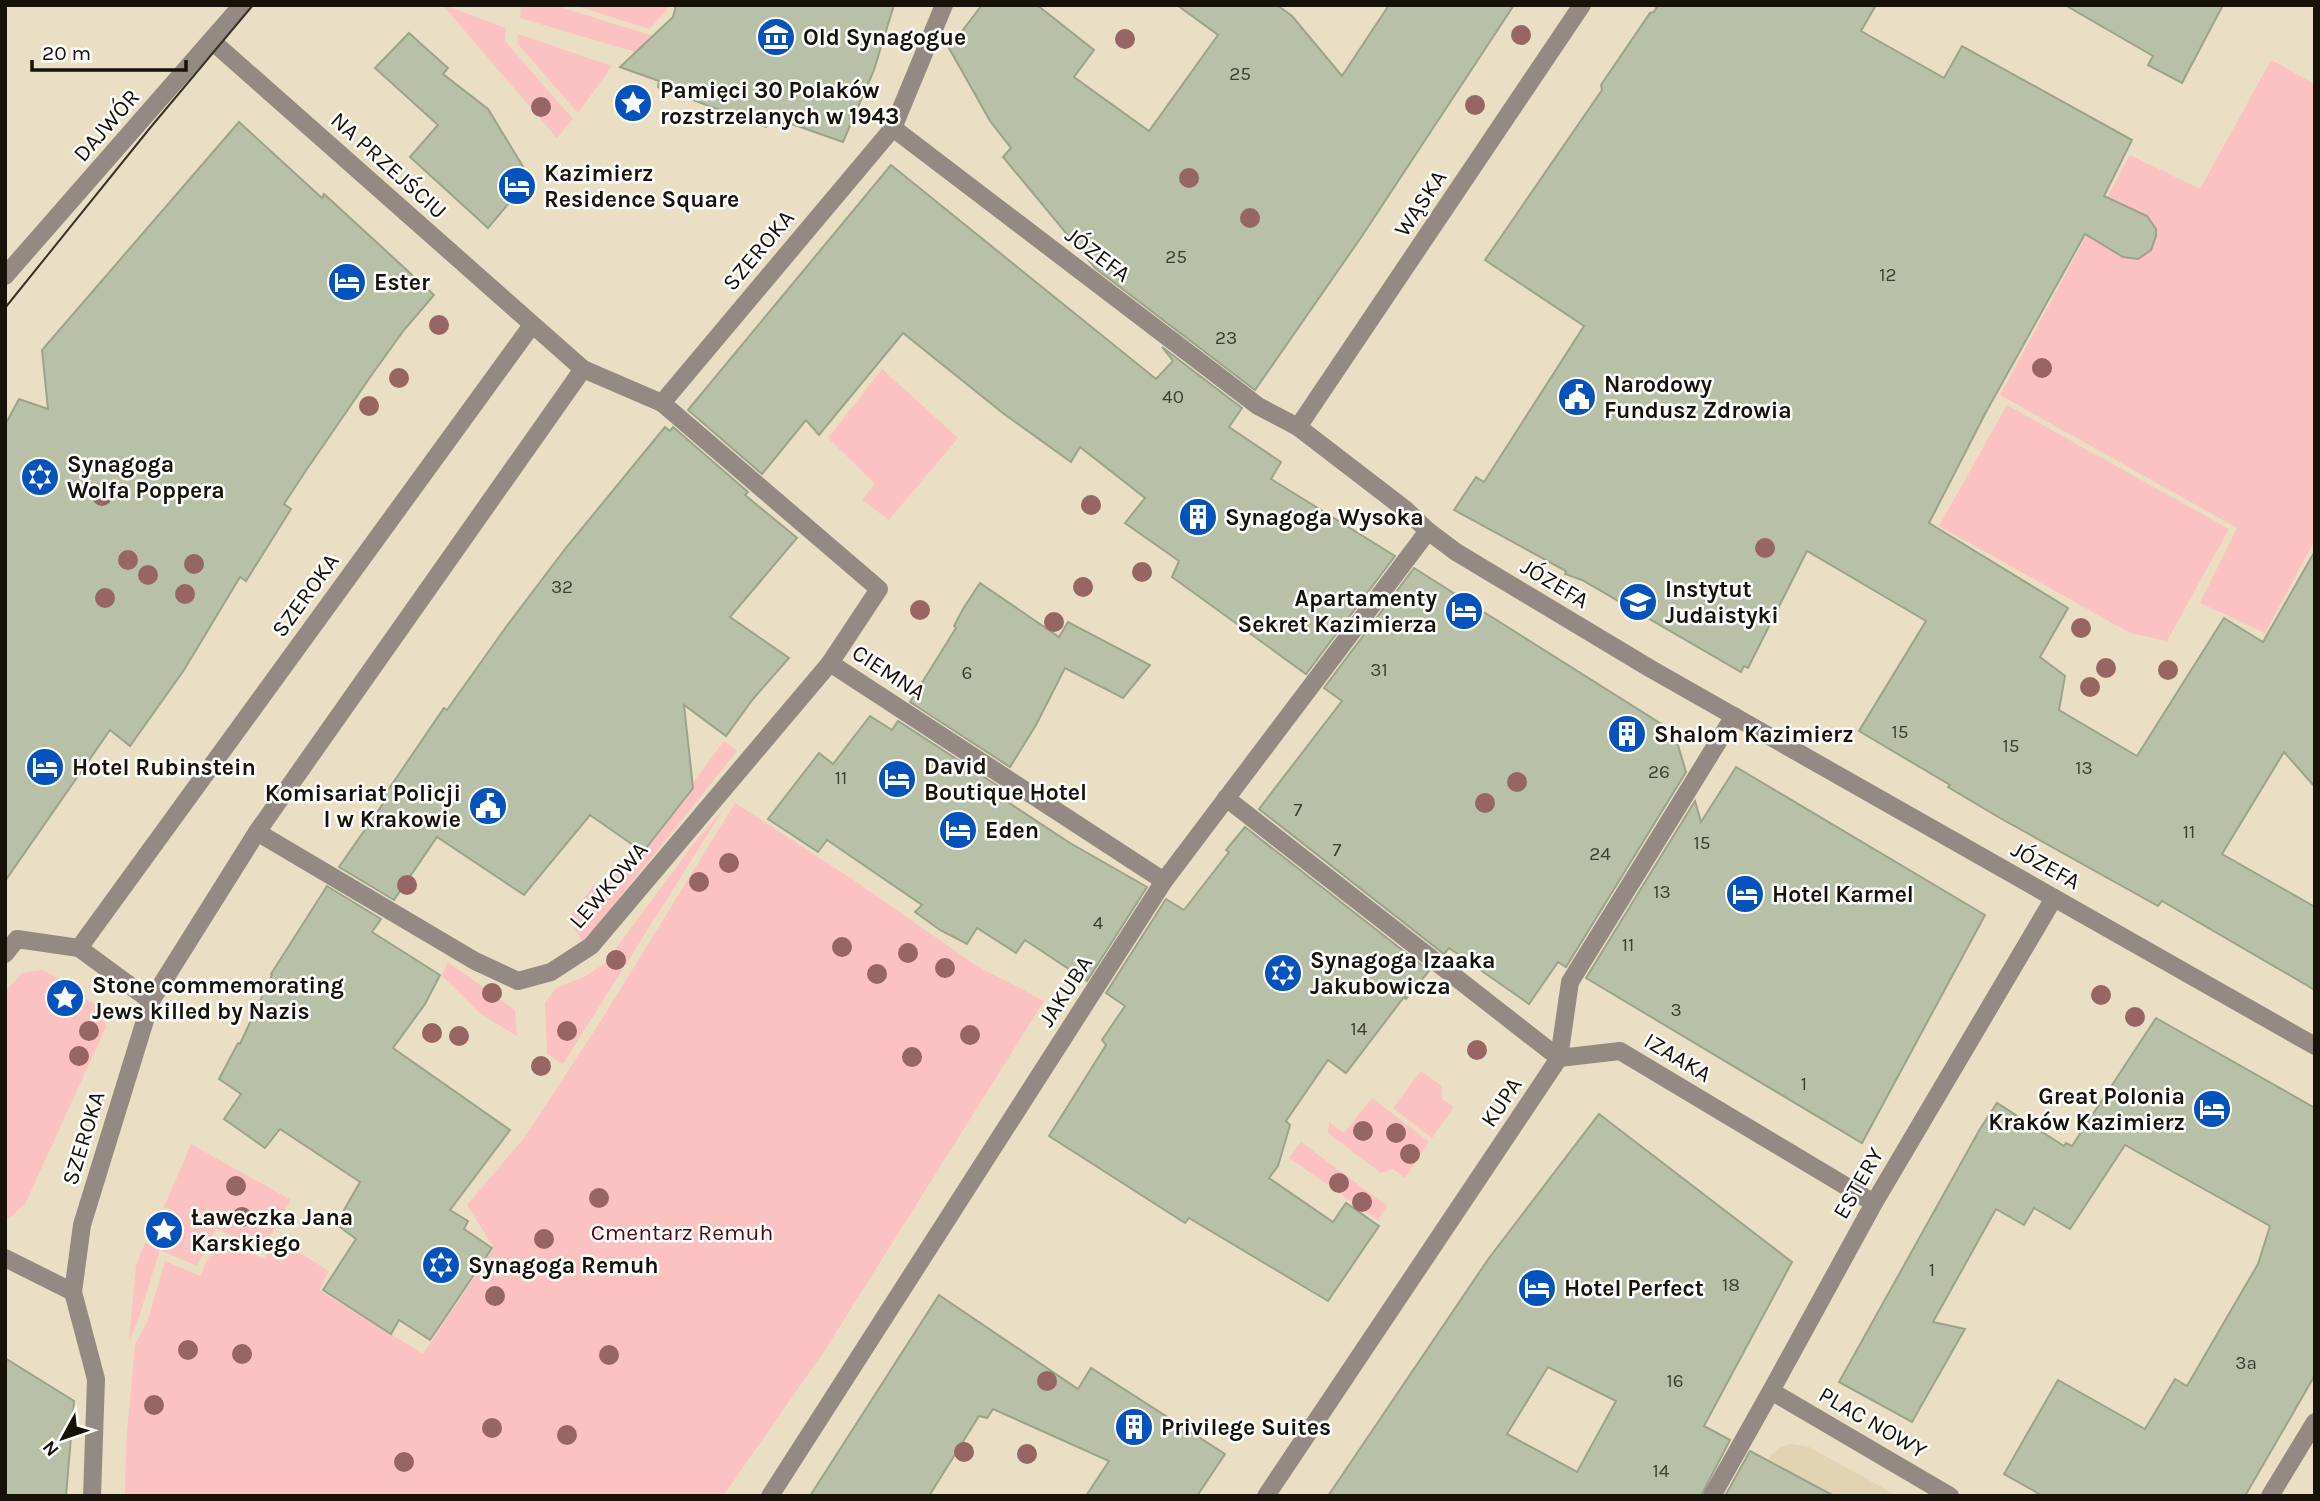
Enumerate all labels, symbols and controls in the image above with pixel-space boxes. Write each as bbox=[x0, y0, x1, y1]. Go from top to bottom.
museum icon: Old Synagogue bbox=[755, 16, 797, 58]
place label: Old Synagogue bbox=[803, 24, 966, 51]
scale bar bbox=[32, 28, 186, 72]
text: 20 m bbox=[42, 41, 91, 65]
house number: 25 bbox=[1229, 63, 1251, 85]
place label: Pamięci 30 Polaków rozstrzelanych w 1943 bbox=[660, 77, 899, 130]
place icon: Pamięci 30 Polaków rozstrzelanych w 1943 bbox=[612, 82, 654, 124]
street label: DAJWÓR bbox=[68, 84, 145, 167]
street label: NA PRZEJŚCIU bbox=[325, 106, 452, 224]
place label: Kazimierz Residence Square bbox=[544, 160, 739, 213]
hotel icon: Kazimierz Residence Square bbox=[496, 165, 538, 207]
street label: WĄSKA bbox=[1388, 165, 1452, 242]
street label: SZEROKA bbox=[717, 205, 800, 296]
street label: JÓZEFA bbox=[1060, 221, 1136, 288]
house number: 25 bbox=[1165, 246, 1187, 268]
hotel icon: Ester bbox=[326, 261, 368, 303]
house number: 12 bbox=[1879, 264, 1897, 286]
place label: Ester bbox=[374, 269, 430, 296]
house number: 23 bbox=[1215, 327, 1237, 349]
place label: Narodowy Fundusz Zdrowia bbox=[1604, 371, 1792, 424]
public building icon: Narodowy Fundusz Zdrowia bbox=[1556, 376, 1598, 418]
house number: 40 bbox=[1162, 386, 1184, 408]
place label: Synagoga Wolfa Poppera bbox=[67, 451, 225, 504]
synagogue icon: Synagoga Wolfa Poppera bbox=[19, 456, 61, 498]
building icon: Synagoga Wysoka bbox=[1177, 496, 1219, 538]
place label: Synagoga Wysoka bbox=[1225, 504, 1424, 531]
street label: SZEROKA bbox=[266, 548, 345, 642]
street label: JÓZEFA bbox=[1516, 553, 1594, 614]
house number: 32 bbox=[551, 576, 573, 598]
place label: Instytut Judaistyki bbox=[1665, 576, 1779, 629]
school or university icon: Instytut Judaistyki bbox=[1617, 581, 1659, 623]
place label: Apartamenty Sekret Kazimierza bbox=[1238, 585, 1437, 638]
hotel icon: Apartamenty Sekret Kazimierza bbox=[1443, 590, 1485, 632]
street label: CIEMNA bbox=[847, 639, 930, 706]
house number: 31 bbox=[1370, 659, 1388, 681]
house number: 6 bbox=[962, 662, 972, 684]
building icon: Shalom Kazimierz bbox=[1606, 713, 1648, 755]
place label: Shalom Kazimierz bbox=[1654, 721, 1854, 748]
house number: 15 bbox=[1891, 721, 1909, 743]
house number: 15 bbox=[2002, 735, 2020, 757]
hotel icon: Hotel Rubinstein bbox=[24, 746, 66, 788]
place label: David Boutique Hotel bbox=[924, 753, 1087, 806]
place label: Hotel Rubinstein bbox=[72, 754, 256, 781]
house number: 13 bbox=[2075, 757, 2093, 779]
hotel icon: David Boutique Hotel bbox=[876, 758, 918, 800]
house number: 26 bbox=[1648, 761, 1670, 783]
house number: 11 bbox=[835, 767, 847, 789]
place label: Komisariat Policji I w Krakowie bbox=[265, 780, 461, 833]
public building icon: Komisariat Policji I w Krakowie bbox=[467, 785, 509, 827]
house number: 7 bbox=[1294, 799, 1303, 821]
hotel icon: Eden bbox=[937, 809, 979, 851]
place label: Eden bbox=[985, 817, 1039, 844]
house number: 11 bbox=[2183, 821, 2195, 843]
house number: 15 bbox=[1693, 832, 1711, 854]
street label: LEWKOWA bbox=[563, 836, 653, 934]
street label: JÓZEFA bbox=[2007, 836, 2085, 895]
house number: 7 bbox=[1333, 839, 1342, 861]
house number: 24 bbox=[1589, 843, 1611, 865]
hotel icon: Hotel Karmel bbox=[1724, 873, 1766, 915]
house number: 13 bbox=[1653, 881, 1671, 903]
place label: Hotel Karmel bbox=[1772, 881, 1914, 908]
house number: 4 bbox=[1093, 912, 1104, 934]
house number: 11 bbox=[1622, 934, 1634, 956]
place label: Synagoga Izaaka Jakubowicza bbox=[1310, 947, 1495, 1000]
street label: JAKUBA bbox=[1033, 951, 1098, 1032]
synagogue icon: Synagoga Izaaka Jakubowicza bbox=[1262, 952, 1304, 994]
place label: Stone commemorating Jews killed by Nazis bbox=[92, 972, 344, 1025]
place icon: Stone commemorating Jews killed by Nazis bbox=[44, 977, 86, 1019]
house number: 3 bbox=[1670, 999, 1682, 1021]
house number: 14 bbox=[1351, 1018, 1368, 1040]
street label: IZAAKA bbox=[1639, 1027, 1716, 1088]
street label: KUPA bbox=[1475, 1072, 1528, 1132]
house number: 1 bbox=[1801, 1073, 1807, 1095]
place label: Great Polonia Kraków Kazimierz bbox=[1988, 1083, 2185, 1136]
street label: SZEROKA bbox=[56, 1088, 111, 1188]
hotel icon: Great Polonia Kraków Kazimierz bbox=[2191, 1088, 2233, 1130]
street label: ESTERY bbox=[1827, 1142, 1890, 1224]
place label: Ławeczka Jana Karskiego bbox=[191, 1204, 353, 1257]
place icon: Ławeczka Jana Karskiego bbox=[143, 1209, 185, 1251]
park label: Cmentarz Remuh bbox=[591, 1219, 773, 1246]
synagogue icon: Synagoga Remuh bbox=[420, 1244, 462, 1286]
place label: Synagoga Remuh bbox=[468, 1252, 659, 1279]
house number: 1 bbox=[1929, 1259, 1935, 1281]
hotel icon: Hotel Perfect bbox=[1516, 1267, 1558, 1309]
house number: 18 bbox=[1722, 1274, 1740, 1296]
place label: Hotel Perfect bbox=[1564, 1275, 1704, 1302]
house number: 3a bbox=[2235, 1352, 2257, 1374]
house number: 16 bbox=[1666, 1370, 1684, 1392]
street label: PLAC NOWY bbox=[1814, 1381, 1932, 1464]
north arrow bbox=[28, 1403, 98, 1473]
building icon: Privilege Suites bbox=[1113, 1406, 1155, 1448]
place label: Privilege Suites bbox=[1161, 1414, 1331, 1441]
text: N bbox=[38, 1436, 64, 1461]
house number: 14 bbox=[1653, 1460, 1670, 1482]

